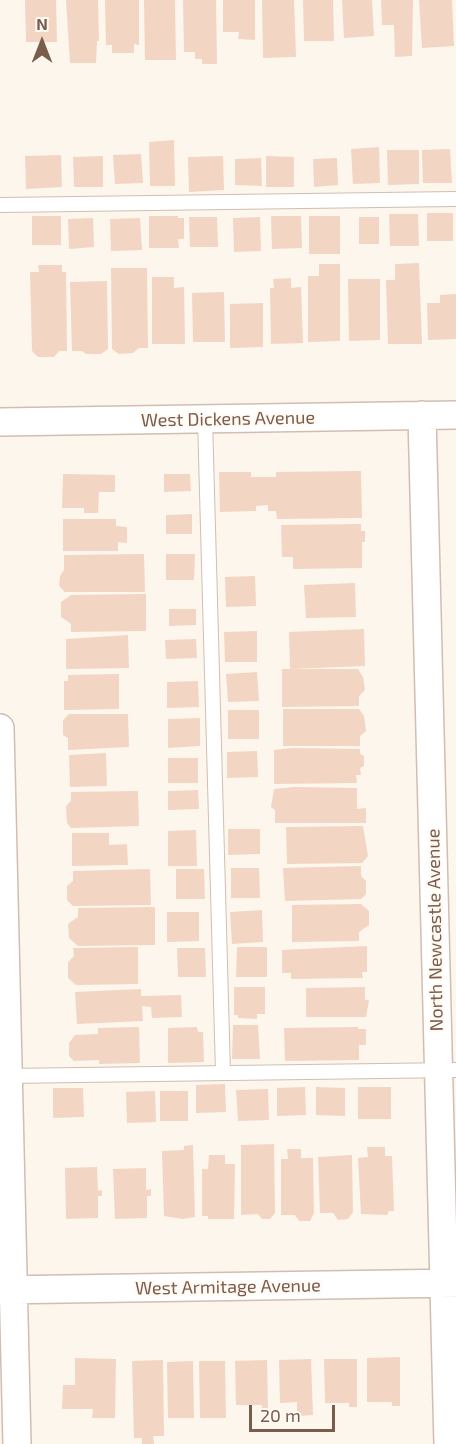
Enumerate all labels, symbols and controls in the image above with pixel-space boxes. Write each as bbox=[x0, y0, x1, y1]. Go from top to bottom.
north arrow bbox=[12, 12, 72, 72]
text: N bbox=[36, 14, 48, 33]
street label: West Dickens Avenue bbox=[141, 407, 315, 431]
street label: North Newcastle Avenue bbox=[422, 829, 448, 1031]
street label: West Armitage Avenue bbox=[135, 1275, 321, 1299]
scale bar bbox=[252, 1393, 338, 1431]
text: 20 m bbox=[260, 1404, 301, 1426]

